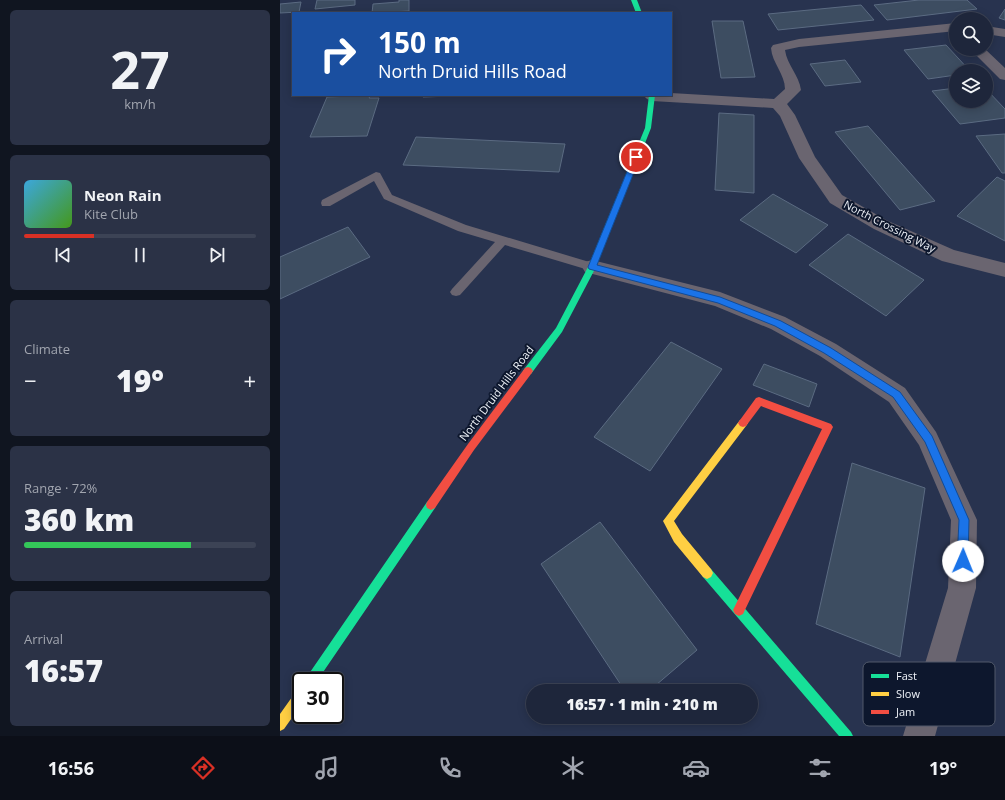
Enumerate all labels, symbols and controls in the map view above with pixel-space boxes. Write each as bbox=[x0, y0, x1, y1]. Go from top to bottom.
map controls bbox=[949, 12, 993, 108]
button: search bbox=[949, 12, 993, 56]
text: 150 m bbox=[378, 23, 461, 61]
icon: right bbox=[312, 28, 364, 80]
text: 27 bbox=[110, 33, 170, 104]
text: North Druid Hills Road bbox=[378, 59, 567, 83]
button: layers bbox=[949, 64, 993, 108]
text: km/h bbox=[124, 95, 156, 113]
pin bbox=[619, 140, 653, 174]
icon: arrive bbox=[625, 146, 647, 168]
text: Neon Rain bbox=[84, 185, 162, 205]
street label: North Crossing Way bbox=[841, 196, 939, 256]
text: Kite Club bbox=[84, 205, 138, 223]
icon: previous bbox=[52, 244, 74, 266]
icon: pause bbox=[129, 244, 151, 266]
icon: next bbox=[206, 244, 228, 266]
text: Climate bbox=[24, 340, 70, 358]
street label: North Druid Hills Road bbox=[455, 342, 537, 444]
text: 19° bbox=[116, 360, 164, 401]
text: − bbox=[24, 365, 37, 395]
text: + bbox=[243, 365, 256, 395]
text: Range · 72% bbox=[24, 479, 97, 497]
text: 360 km bbox=[24, 499, 134, 540]
position arrow bbox=[942, 540, 984, 582]
text: Arrival bbox=[24, 630, 63, 648]
text: 16:57 bbox=[24, 650, 103, 691]
legend bbox=[863, 662, 995, 726]
text: Fast bbox=[896, 668, 917, 683]
speed limit sign: 30 bbox=[292, 672, 344, 724]
text: Slow bbox=[896, 686, 920, 701]
text: 16:57 · 1 min · 210 m bbox=[566, 694, 718, 714]
text: Jam bbox=[895, 704, 915, 719]
icon: directions bbox=[189, 754, 217, 782]
icon: music bbox=[313, 754, 341, 782]
icon: phone bbox=[436, 754, 464, 782]
icon: climate bbox=[559, 754, 587, 782]
icon: car bbox=[682, 754, 710, 782]
icon: filters bbox=[806, 754, 834, 782]
text: 16:56 bbox=[48, 756, 94, 780]
text: 19° bbox=[929, 756, 957, 780]

